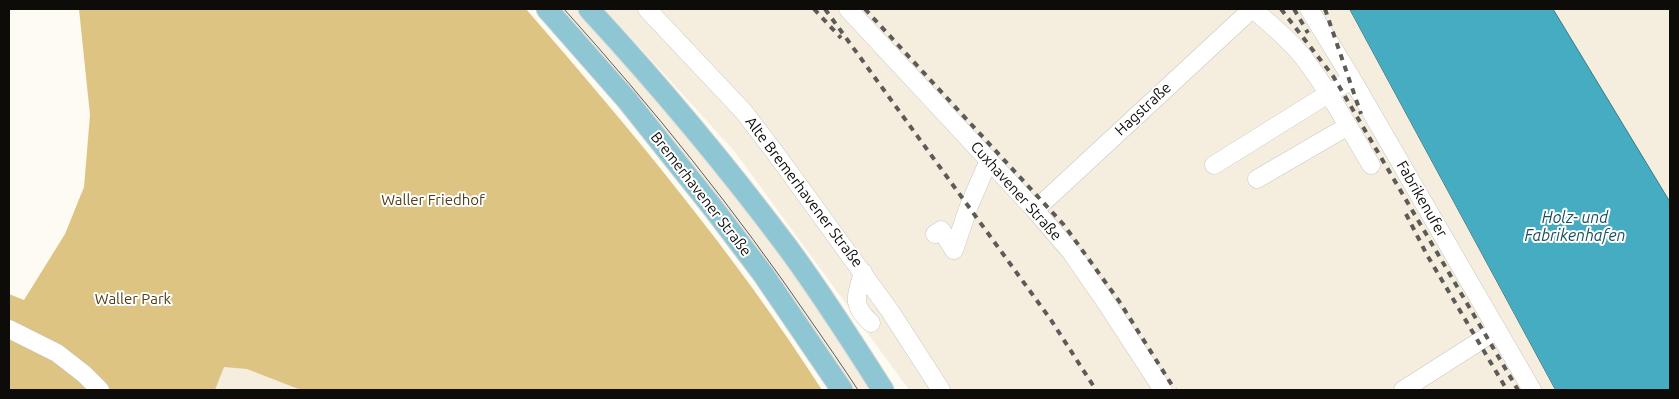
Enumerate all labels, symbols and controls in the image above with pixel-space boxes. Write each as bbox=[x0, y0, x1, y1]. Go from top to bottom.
street label: Hagstraße bbox=[1111, 79, 1175, 139]
street label: Alte Bremerhavener Straße bbox=[741, 113, 867, 271]
street label: Bremerhavener Straße bbox=[647, 128, 755, 260]
street label: Cuxhavener Straße bbox=[967, 138, 1065, 244]
street label: Fabrikenufer bbox=[1393, 157, 1451, 241]
park label: Waller Friedhof bbox=[381, 191, 485, 209]
water label: Holz- und Fabrikenhafen bbox=[1525, 208, 1625, 246]
park label: Waller Park bbox=[95, 290, 171, 308]

